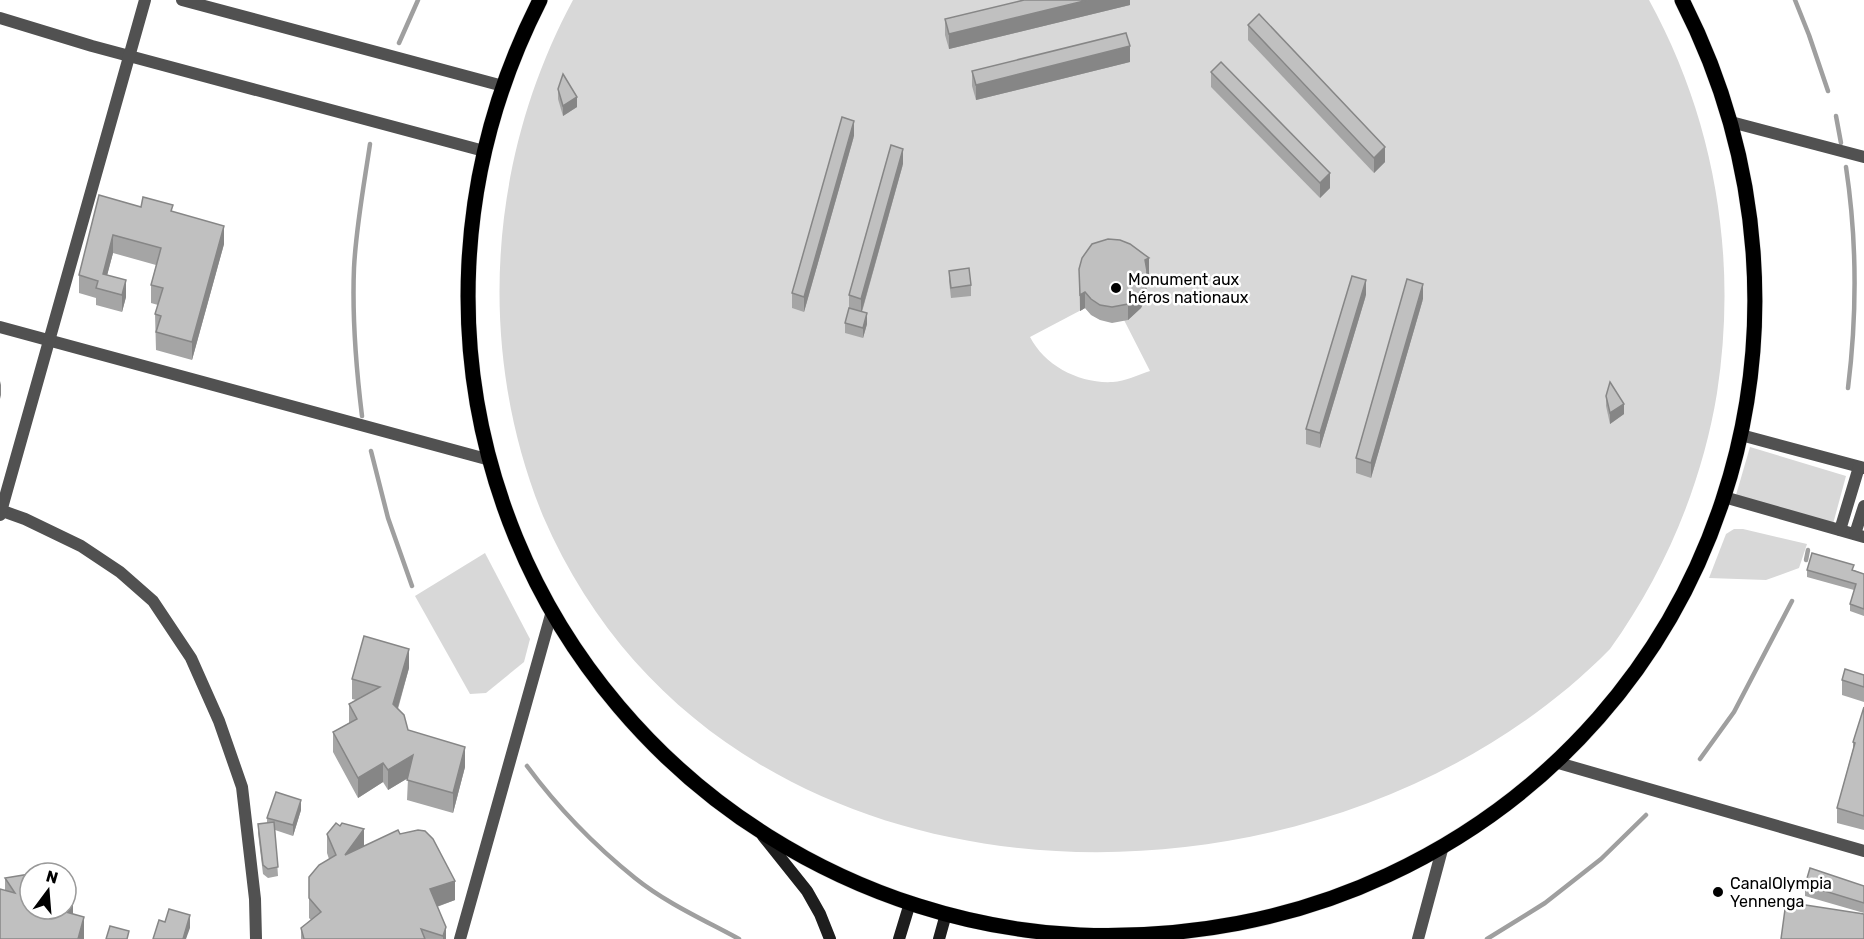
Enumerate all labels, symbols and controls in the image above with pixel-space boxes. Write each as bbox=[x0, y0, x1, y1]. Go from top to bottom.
place label: Monument aux héros nationaux bbox=[1128, 270, 1249, 307]
marker: Monument aux héros nationaux bbox=[1109, 281, 1123, 295]
north arrow bbox=[18, 861, 78, 921]
text: N bbox=[44, 866, 60, 888]
place label: CanalOlympia Yennenga bbox=[1730, 874, 1832, 911]
marker: CanalOlympia Yennenga bbox=[1711, 885, 1725, 899]

